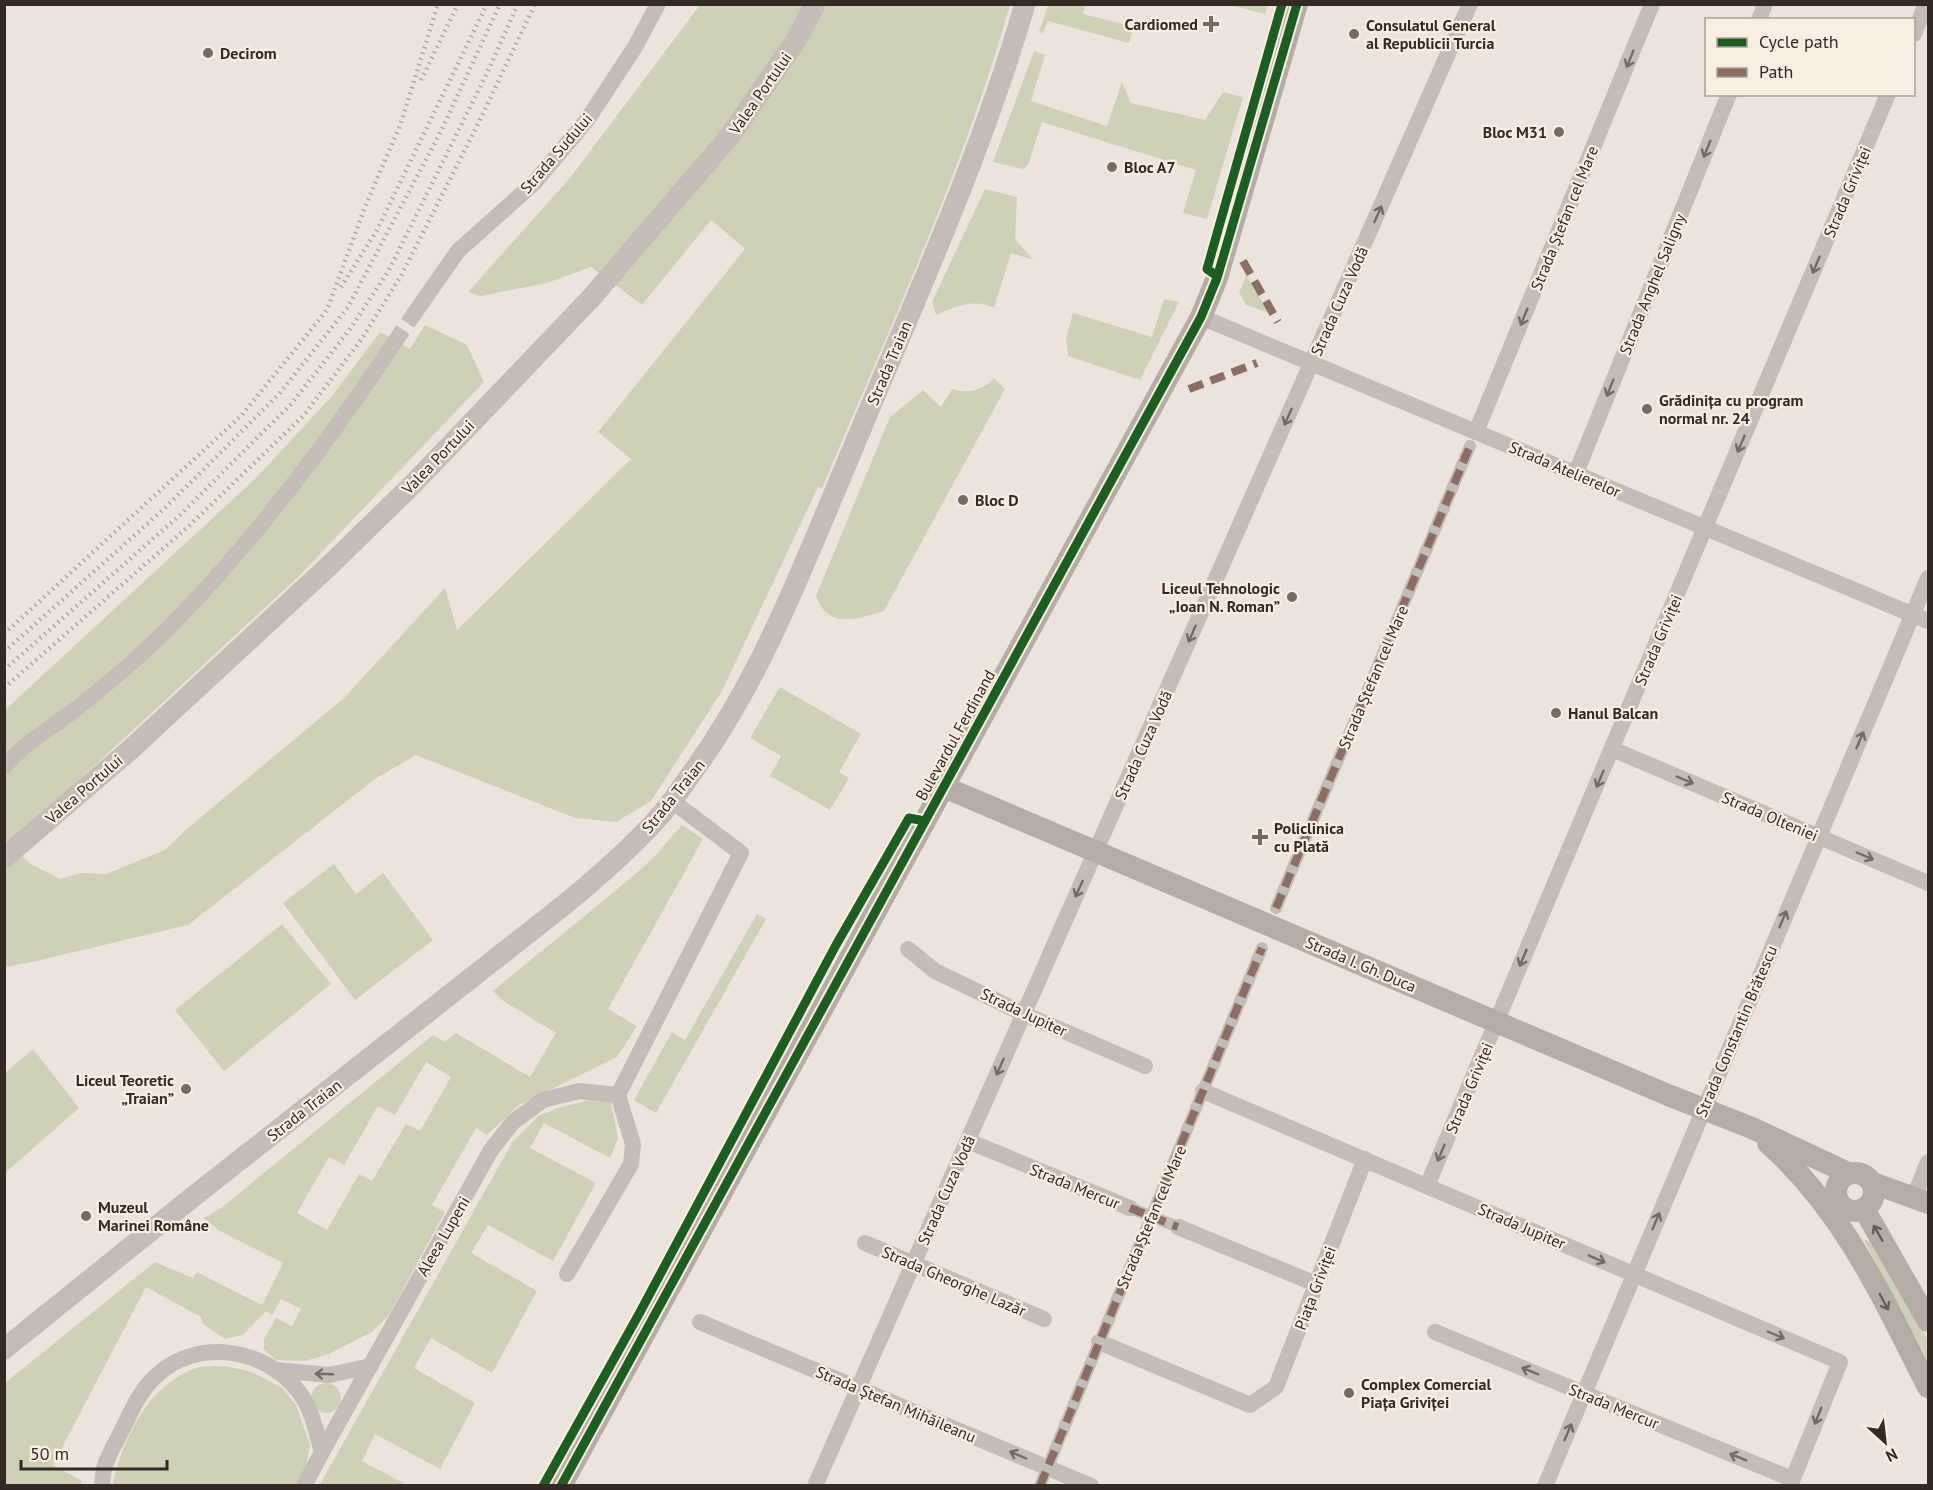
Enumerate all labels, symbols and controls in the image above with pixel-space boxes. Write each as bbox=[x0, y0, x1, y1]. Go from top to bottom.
place label: Cardiomed bbox=[1125, 14, 1198, 34]
marker: Cardiomed bbox=[1202, 15, 1220, 33]
place label: Consulatul General al Republicii Turcia bbox=[1366, 15, 1496, 53]
legend bbox=[1705, 18, 1915, 96]
marker: Consulatul General al Republicii Turcia bbox=[1347, 27, 1361, 41]
text: Cycle path bbox=[1759, 30, 1839, 53]
place label: Decirom bbox=[220, 43, 277, 63]
marker: Decirom bbox=[201, 46, 215, 60]
street label: Valea Portului bbox=[724, 48, 796, 139]
one-way arrow bbox=[1624, 49, 1635, 67]
text: Path bbox=[1759, 60, 1793, 83]
street label: Strada Sudului bbox=[516, 109, 596, 197]
place label: Bloc M31 bbox=[1483, 122, 1547, 142]
marker: Bloc M31 bbox=[1552, 125, 1566, 139]
one-way arrow bbox=[1701, 139, 1712, 157]
street label: Strada Ștefan cel Mare bbox=[1526, 143, 1602, 293]
street label: Strada Griviței bbox=[1819, 143, 1875, 241]
place label: Bloc A7 bbox=[1124, 157, 1175, 177]
marker: Bloc A7 bbox=[1105, 160, 1119, 174]
one-way arrow bbox=[1372, 205, 1384, 223]
street label: Strada Anghel Saligny bbox=[1615, 210, 1690, 357]
street label: Strada Cuza Vodă bbox=[1306, 243, 1372, 359]
one-way arrow bbox=[1810, 255, 1821, 273]
one-way arrow bbox=[1518, 307, 1529, 325]
street label: Strada Traian bbox=[862, 318, 916, 408]
one-way arrow bbox=[1604, 378, 1615, 397]
place label: Grădinița cu program normal nr. 24 bbox=[1659, 390, 1803, 428]
marker: Grădinița cu program normal nr. 24 bbox=[1640, 402, 1654, 416]
one-way arrow bbox=[1282, 407, 1293, 425]
street label: Valea Portului bbox=[397, 416, 478, 499]
one-way arrow bbox=[1735, 435, 1746, 453]
street label: Strada Atelierelor bbox=[1506, 436, 1624, 502]
place label: Bloc D bbox=[975, 490, 1019, 510]
marker: Bloc D bbox=[956, 493, 970, 507]
place label: Liceul Tehnologic „Ioan N. Roman” bbox=[1162, 578, 1280, 616]
marker: Liceul Tehnologic „Ioan N. Roman” bbox=[1285, 590, 1299, 604]
street label: Strada Griviței bbox=[1630, 591, 1686, 689]
street label: Strada Ștefan cel Mare bbox=[1334, 602, 1412, 752]
one-way arrow bbox=[1186, 624, 1197, 642]
street label: Bulevardul Ferdinand bbox=[911, 666, 999, 804]
street label: Strada Cuza Vodă bbox=[1110, 687, 1176, 803]
place label: Hanul Balcan bbox=[1568, 703, 1658, 723]
marker: Hanul Balcan bbox=[1549, 706, 1563, 720]
one-way arrow bbox=[1855, 731, 1866, 749]
street label: Valea Portului bbox=[41, 750, 127, 829]
street label: Strada Traian bbox=[637, 755, 709, 837]
one-way arrow bbox=[1593, 769, 1605, 787]
one-way arrow bbox=[1676, 775, 1694, 786]
street label: Strada Olteniei bbox=[1719, 787, 1821, 845]
place label: Policlinica cu Plată bbox=[1274, 818, 1344, 856]
marker: Policlinica cu Plată bbox=[1251, 828, 1269, 846]
one-way arrow bbox=[1855, 851, 1874, 862]
one-way arrow bbox=[1073, 879, 1085, 897]
one-way arrow bbox=[1778, 911, 1789, 929]
street label: Strada I. Gh. Duca bbox=[1303, 932, 1419, 996]
street label: Strada Constantin Brătescu bbox=[1691, 942, 1781, 1120]
one-way arrow bbox=[1517, 949, 1529, 967]
street label: Strada Jupiter bbox=[978, 983, 1071, 1041]
street label: Strada Griviței bbox=[1441, 1039, 1497, 1137]
one-way arrow bbox=[994, 1058, 1005, 1076]
place label: Liceul Teoretic „Traian” bbox=[76, 1070, 174, 1108]
street label: Strada Traian bbox=[263, 1075, 345, 1145]
marker: Liceul Teoretic „Traian” bbox=[179, 1082, 193, 1096]
street label: Strada Cuza Vodă bbox=[913, 1132, 979, 1248]
street label: Strada Ștefan cel Mare bbox=[1112, 1142, 1190, 1292]
one-way arrow bbox=[1435, 1144, 1446, 1162]
street label: Strada Mercur bbox=[1027, 1159, 1124, 1213]
street label: Aleea Lupeni bbox=[412, 1193, 474, 1279]
place label: Muzeul Marinei Române bbox=[98, 1197, 209, 1235]
street label: Strada Jupiter bbox=[1475, 1199, 1569, 1254]
marker: Muzeul Marinei Române bbox=[79, 1209, 93, 1223]
one-way arrow bbox=[1651, 1212, 1662, 1231]
one-way arrow bbox=[1872, 1225, 1884, 1242]
street label: Strada Gheorghe Lazăr bbox=[879, 1242, 1030, 1321]
street label: Piața Griviței bbox=[1290, 1243, 1340, 1333]
one-way arrow bbox=[1587, 1254, 1605, 1265]
one-way arrow bbox=[1878, 1293, 1890, 1310]
one-way arrow bbox=[1767, 1330, 1785, 1341]
street label: Strada Ștefan Mihăileanu bbox=[813, 1361, 979, 1447]
one-way arrow bbox=[1521, 1365, 1540, 1376]
one-way arrow bbox=[314, 1368, 334, 1380]
place label: Complex Comercial Piața Griviței bbox=[1361, 1374, 1491, 1412]
street label: Strada Mercur bbox=[1566, 1379, 1663, 1433]
marker: Complex Comercial Piața Griviței bbox=[1342, 1386, 1356, 1400]
one-way arrow bbox=[1812, 1406, 1823, 1425]
north arrow bbox=[1855, 1412, 1915, 1472]
one-way arrow bbox=[1563, 1423, 1574, 1441]
scale bar bbox=[21, 1433, 166, 1471]
text: 50 m bbox=[30, 1442, 69, 1465]
text: N bbox=[1883, 1444, 1901, 1467]
one-way arrow bbox=[1009, 1449, 1028, 1460]
one-way arrow bbox=[1730, 1451, 1748, 1462]

